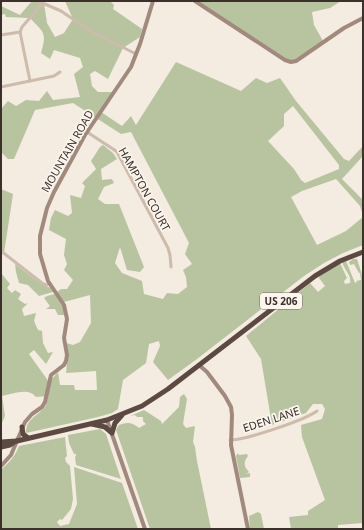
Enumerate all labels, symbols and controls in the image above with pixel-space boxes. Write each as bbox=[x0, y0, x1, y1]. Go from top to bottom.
street label: MOUNTAIN ROAD bbox=[37, 107, 97, 195]
street label: HAMPTON COURT bbox=[116, 144, 174, 234]
road number: US 206 bbox=[260, 293, 302, 309]
street label: EDEN LANE bbox=[241, 403, 301, 435]

